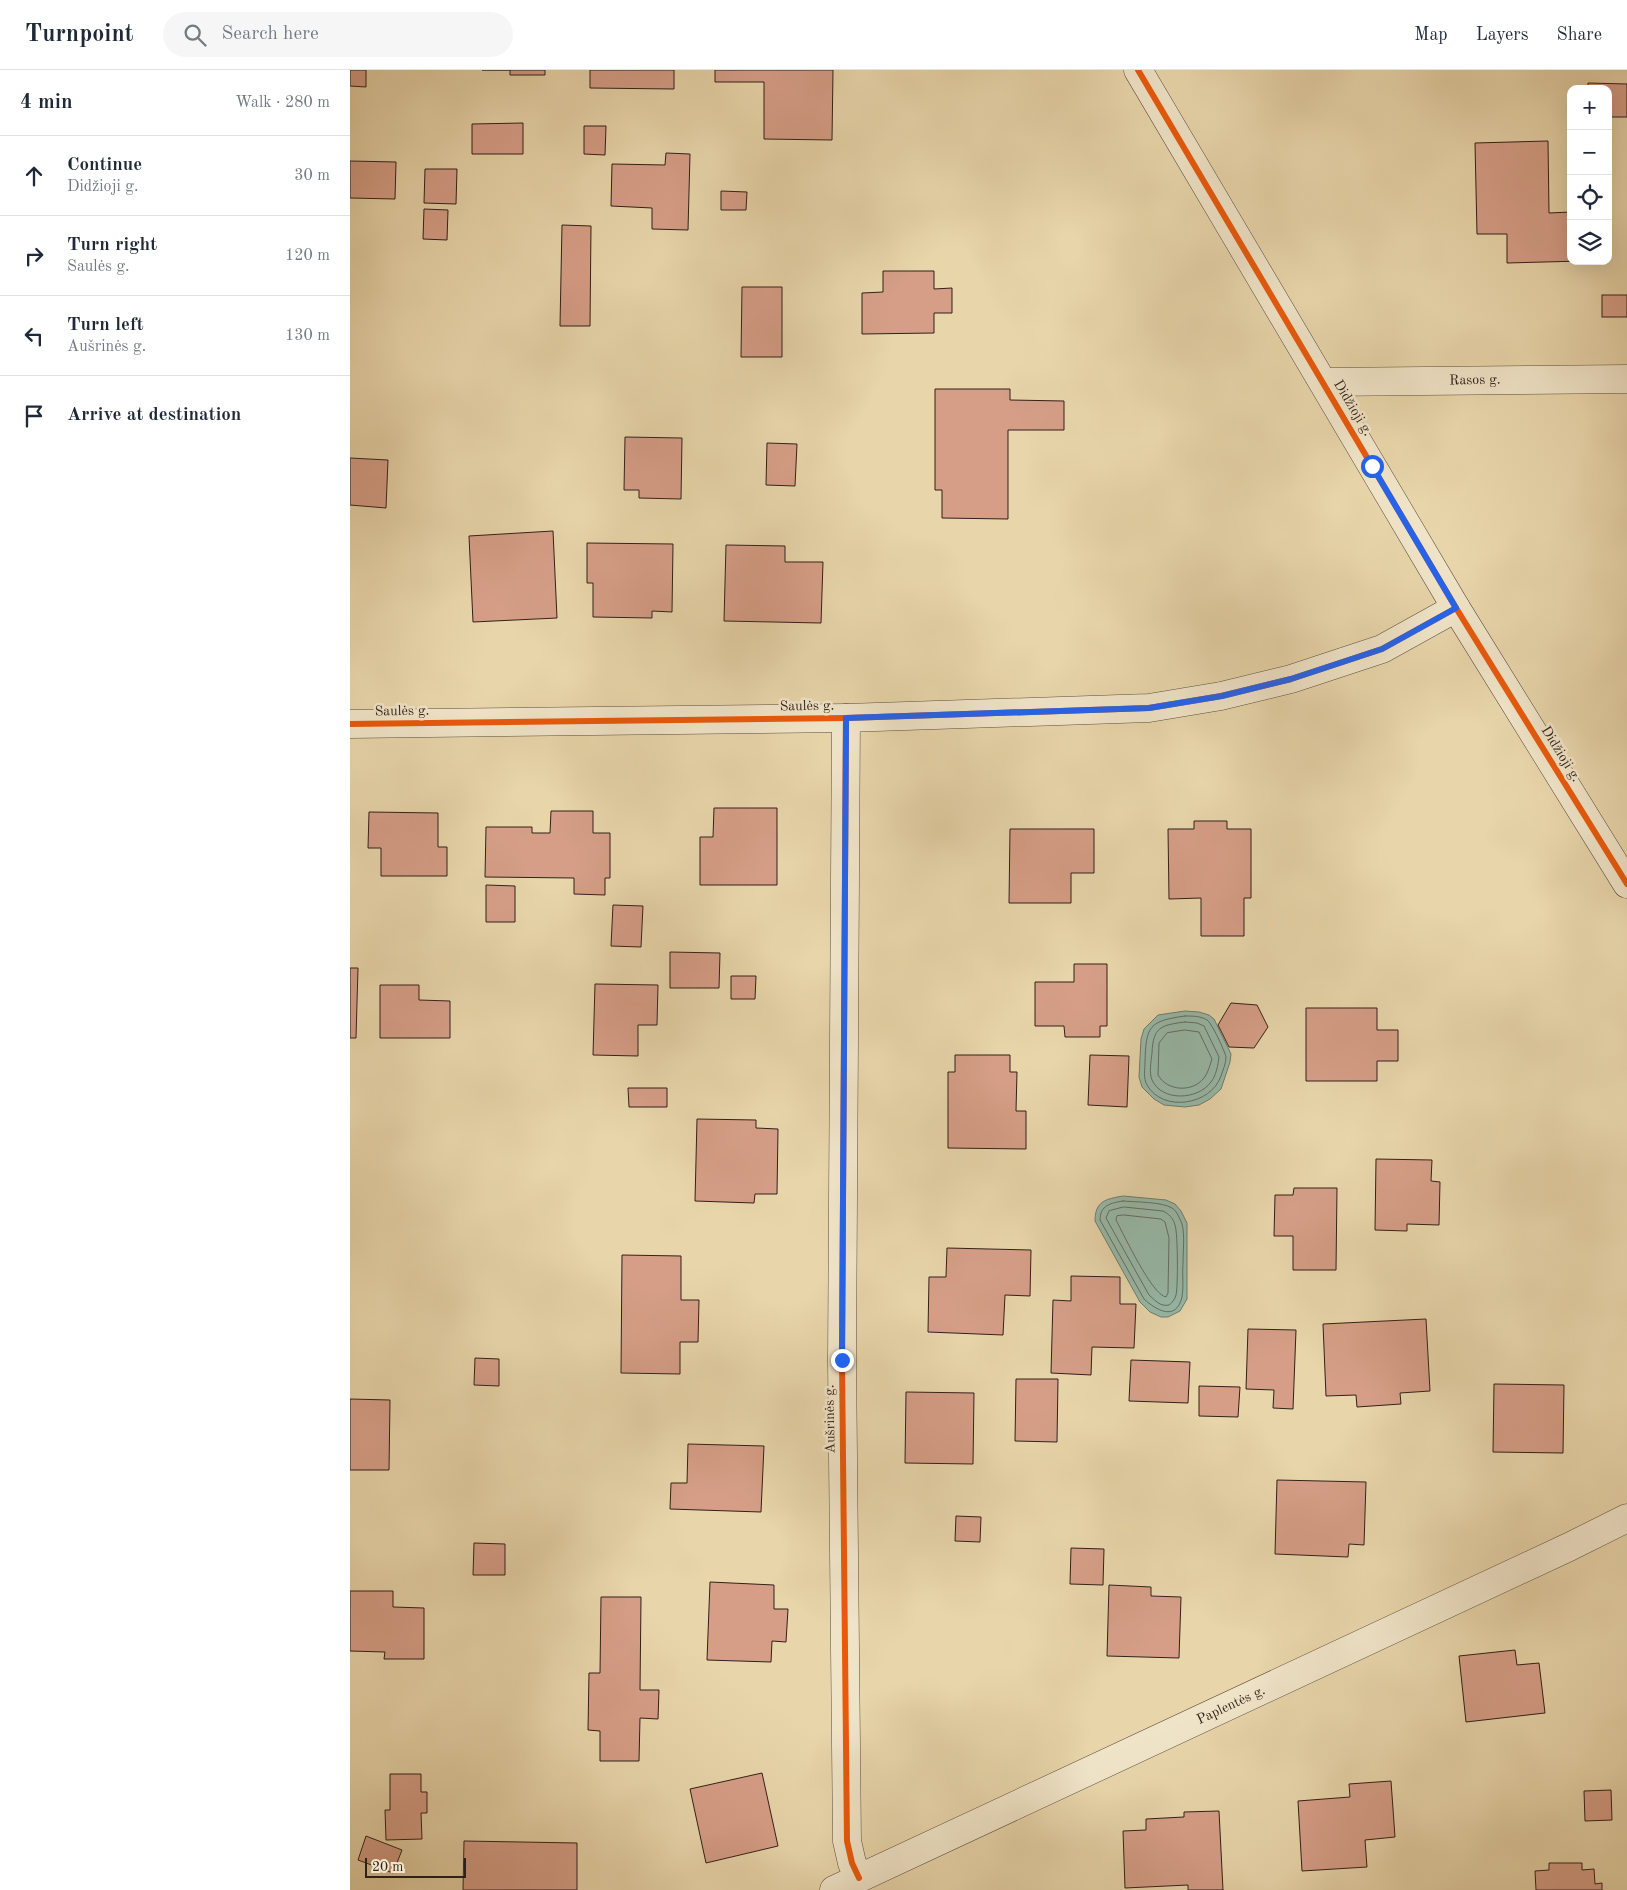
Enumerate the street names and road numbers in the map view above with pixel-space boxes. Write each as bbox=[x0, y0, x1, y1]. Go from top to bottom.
street label: Rasos g. bbox=[1449, 373, 1501, 387]
street label: Didžioji g. bbox=[1331, 378, 1375, 438]
street label: Saulės g. bbox=[779, 699, 835, 713]
street label: Saulės g. bbox=[374, 704, 430, 718]
street label: Didžioji g. bbox=[1538, 724, 1584, 784]
street label: Aušrinės g. bbox=[822, 1384, 838, 1454]
street label: Paplentės g. bbox=[1195, 1683, 1267, 1727]

